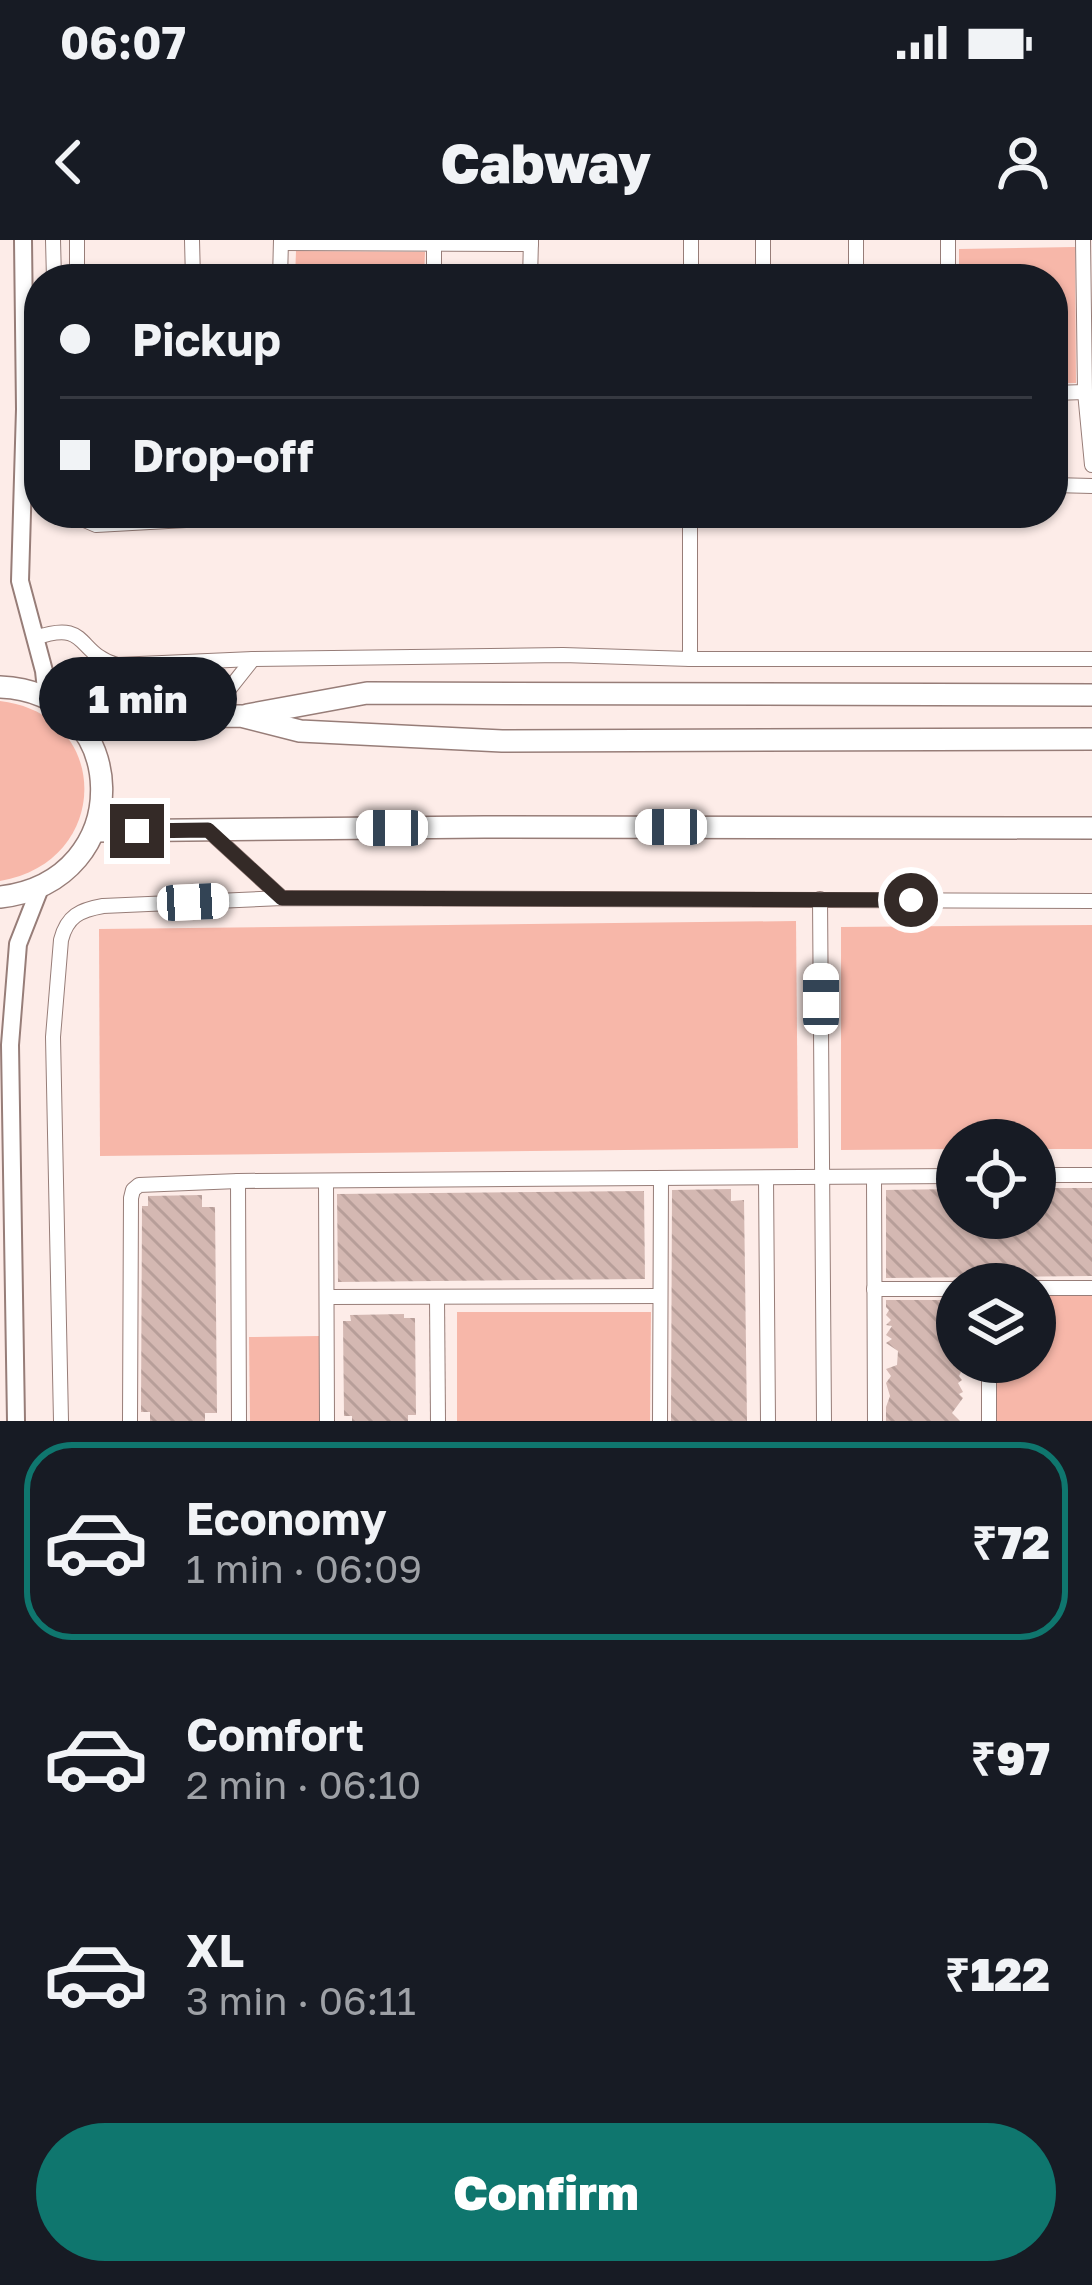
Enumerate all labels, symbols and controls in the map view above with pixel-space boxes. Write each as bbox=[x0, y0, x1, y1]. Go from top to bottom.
text: 06:07 bbox=[60, 15, 186, 69]
icon: back bbox=[36, 129, 102, 195]
icon: person bbox=[990, 129, 1056, 195]
text: Cabway bbox=[441, 130, 651, 195]
text: Pickup bbox=[132, 312, 281, 366]
text: Drop-off bbox=[132, 428, 313, 482]
callout: 1 min bbox=[38, 657, 236, 741]
text: 1 min bbox=[88, 675, 188, 722]
route end bbox=[110, 804, 164, 858]
car bbox=[635, 809, 707, 845]
car bbox=[356, 810, 428, 846]
route start bbox=[884, 873, 938, 927]
car bbox=[156, 882, 230, 922]
car bbox=[803, 963, 839, 1035]
map controls bbox=[936, 1119, 1056, 1383]
button: locate bbox=[936, 1119, 1056, 1239]
button: layers bbox=[936, 1263, 1056, 1383]
icon: car bbox=[42, 1487, 150, 1595]
text: Economy bbox=[186, 1491, 387, 1545]
text: ₹72 bbox=[972, 1515, 1050, 1569]
text: 1 min · 06:09 bbox=[186, 1545, 422, 1592]
icon: car bbox=[42, 1703, 150, 1811]
text: Comfort bbox=[186, 1707, 364, 1761]
text: ₹97 bbox=[970, 1731, 1050, 1785]
text: 2 min · 06:10 bbox=[186, 1761, 421, 1808]
icon: car bbox=[42, 1919, 150, 2027]
text: XL bbox=[186, 1923, 244, 1977]
text: ₹122 bbox=[945, 1947, 1050, 2001]
text: 3 min · 06:11 bbox=[186, 1977, 416, 2024]
button: Confirm bbox=[36, 2123, 1056, 2261]

